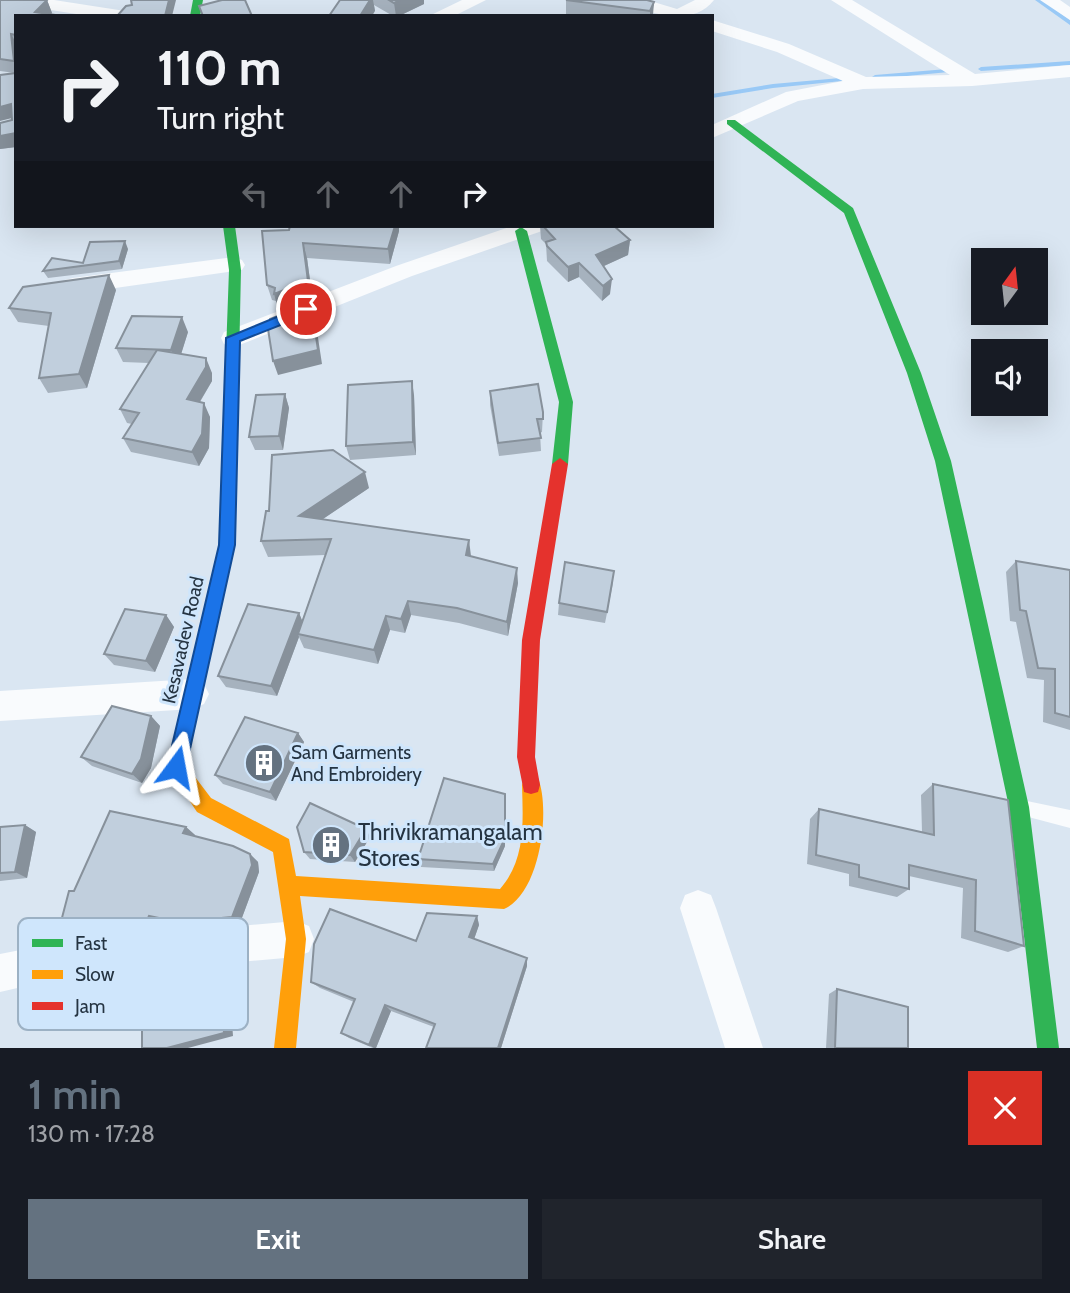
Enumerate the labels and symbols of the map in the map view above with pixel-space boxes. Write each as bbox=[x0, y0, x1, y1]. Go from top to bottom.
north arrow bbox=[971, 248, 1048, 326]
pin bbox=[276, 279, 336, 339]
street label: Kesavadev Road bbox=[157, 574, 209, 706]
position arrow bbox=[139, 730, 213, 804]
place label: Sam Garments And Embroidery bbox=[291, 741, 422, 786]
building icon: Sam Garments And Embroidery bbox=[243, 742, 285, 784]
place label: Thrivikramangalam Stores bbox=[358, 818, 543, 872]
building icon: Thrivikramangalam Stores bbox=[310, 824, 352, 866]
legend bbox=[18, 918, 248, 1030]
text: Fast bbox=[75, 932, 108, 955]
text: Slow bbox=[75, 963, 115, 986]
text: Jam bbox=[74, 995, 105, 1018]

